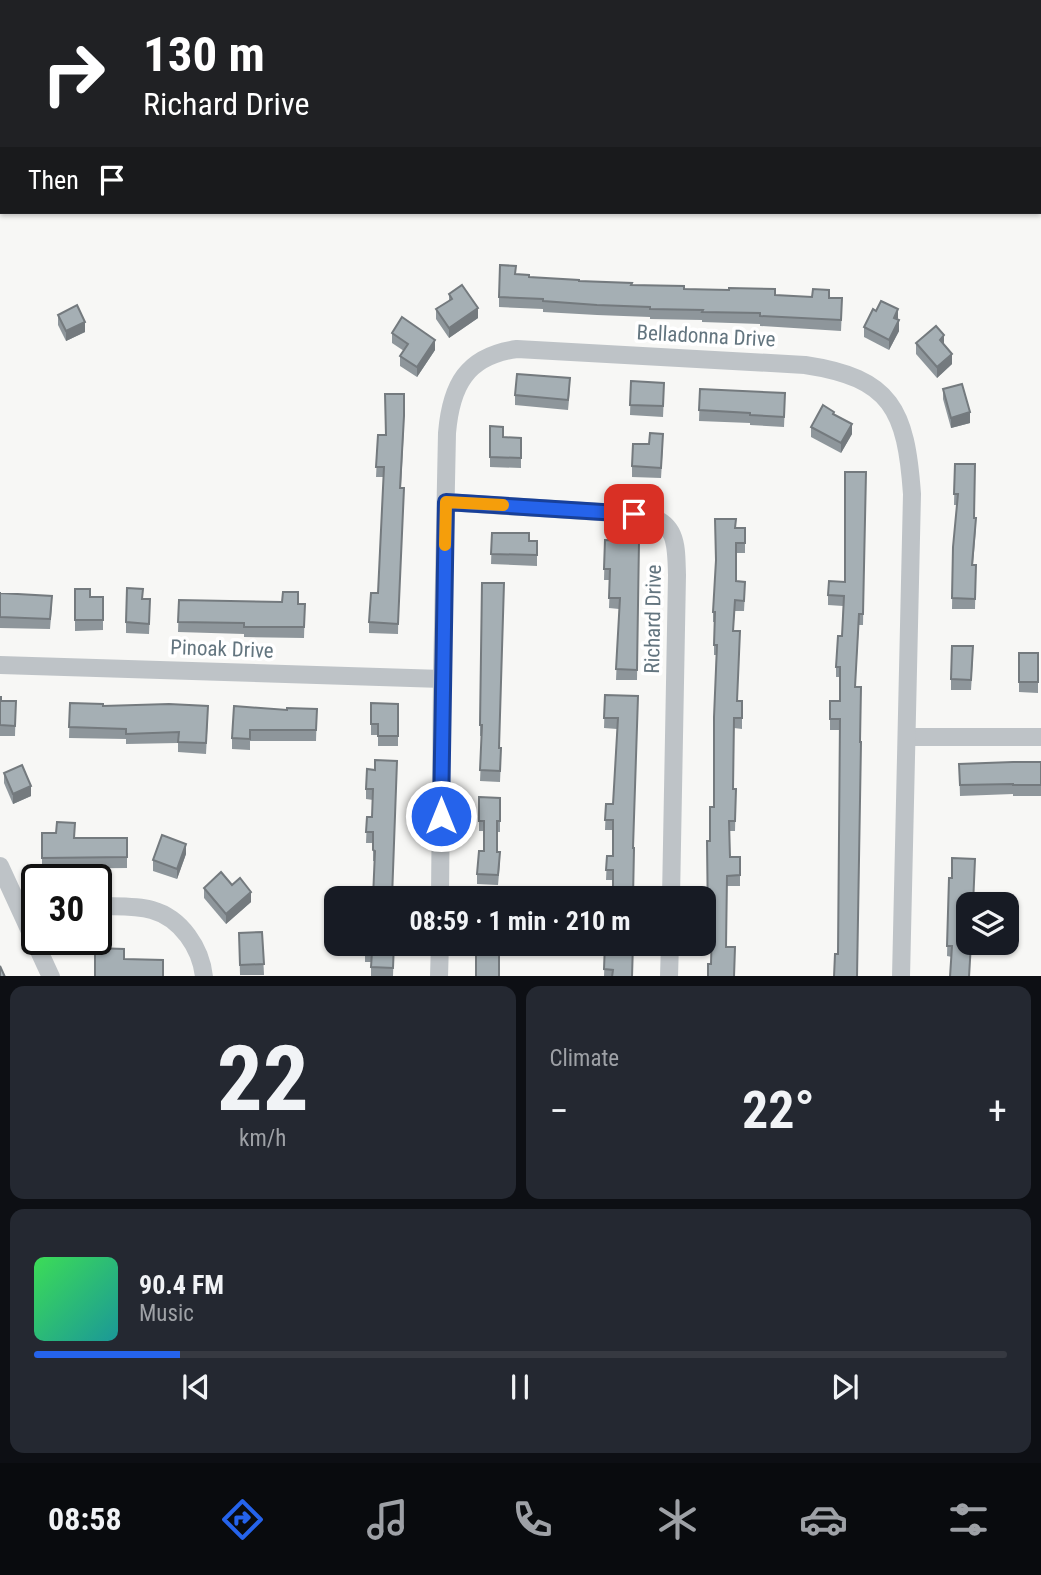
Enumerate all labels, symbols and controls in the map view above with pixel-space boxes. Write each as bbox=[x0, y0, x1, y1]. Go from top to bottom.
text: 130 m bbox=[143, 26, 265, 83]
icon: right bbox=[28, 28, 119, 119]
text: Richard Drive bbox=[143, 85, 309, 123]
icon: arrive bbox=[93, 161, 131, 199]
text: Then bbox=[28, 165, 79, 195]
street label: Belladonna Drive bbox=[636, 320, 776, 352]
pin bbox=[604, 484, 664, 544]
icon: arrive bbox=[615, 495, 653, 533]
street label: Richard Drive bbox=[640, 564, 666, 674]
street label: Pinoak Drive bbox=[170, 635, 274, 663]
position arrow bbox=[404, 779, 478, 853]
speed limit sign: 30 bbox=[21, 864, 112, 955]
map controls bbox=[956, 892, 1019, 955]
button: layers bbox=[956, 892, 1019, 955]
text: 08:59 · 1 min · 210 m bbox=[410, 906, 630, 936]
text: 22 bbox=[217, 1026, 309, 1132]
text: Climate bbox=[550, 1045, 619, 1072]
text: 22° bbox=[742, 1080, 815, 1141]
text: − bbox=[550, 1089, 569, 1133]
text: + bbox=[988, 1089, 1007, 1133]
text: km/h bbox=[239, 1125, 286, 1152]
text: 90.4 FM bbox=[139, 1270, 224, 1300]
text: Music bbox=[139, 1300, 194, 1327]
icon: previous bbox=[177, 1368, 215, 1406]
icon: pause bbox=[501, 1368, 539, 1406]
icon: next bbox=[826, 1368, 864, 1406]
icon: directions bbox=[218, 1495, 267, 1544]
icon: music bbox=[363, 1495, 412, 1544]
icon: phone bbox=[508, 1495, 557, 1544]
icon: climate bbox=[653, 1495, 702, 1544]
icon: car bbox=[799, 1495, 848, 1544]
icon: filters bbox=[944, 1495, 993, 1544]
text: 08:58 bbox=[48, 1500, 122, 1538]

